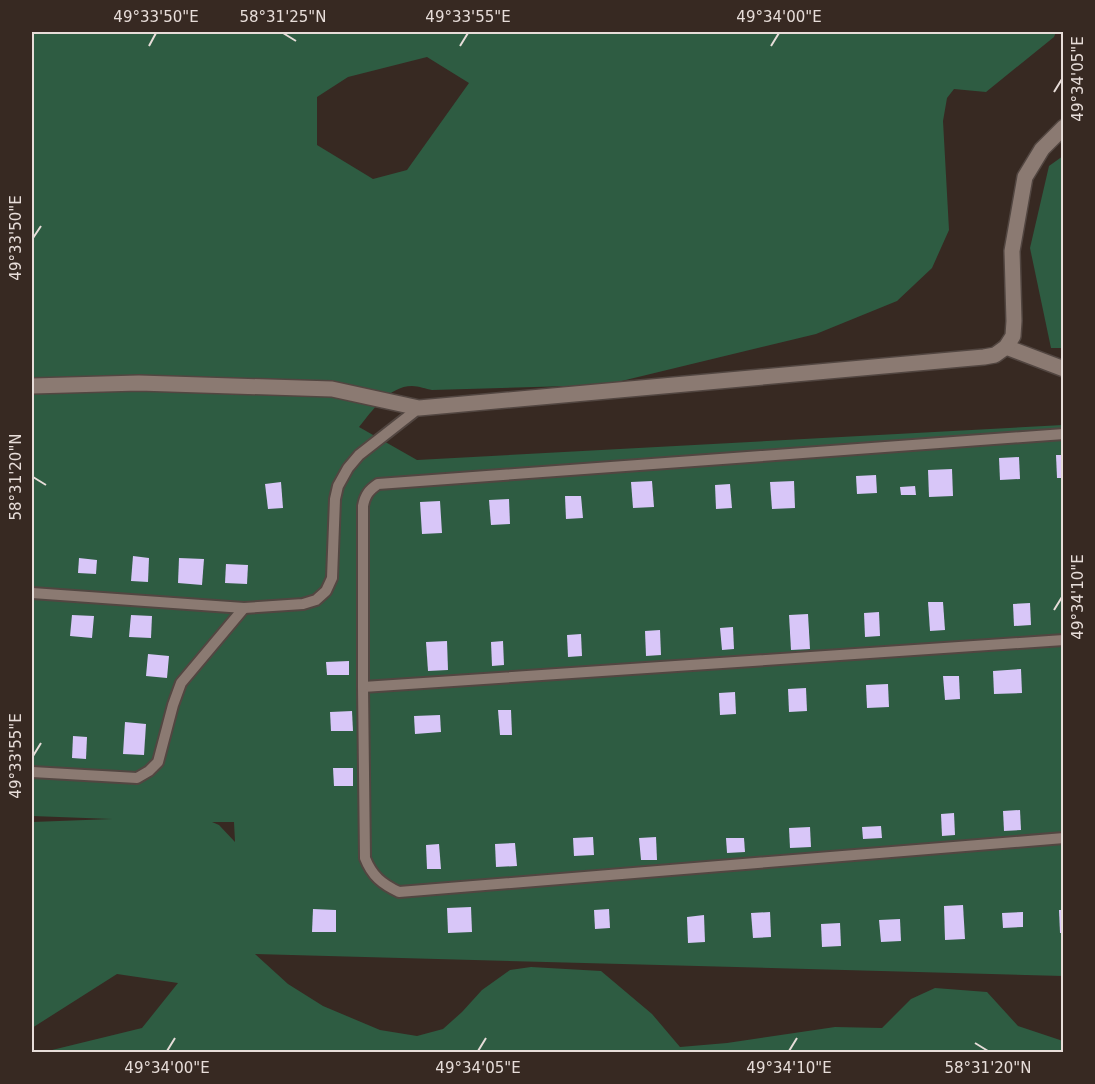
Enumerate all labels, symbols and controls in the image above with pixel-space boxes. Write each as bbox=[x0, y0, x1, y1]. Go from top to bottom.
text: 49°33'50"E bbox=[113, 8, 199, 26]
text: 58°31'25"N bbox=[239, 8, 327, 26]
text: 49°33'55"E bbox=[425, 8, 511, 26]
text: 49°34'00"E bbox=[736, 8, 822, 26]
text: 49°34'05"E bbox=[1069, 36, 1087, 122]
text: 49°33'50"E bbox=[7, 195, 25, 281]
text: 58°31'20"N bbox=[7, 433, 25, 521]
text: 49°34'10"E bbox=[1069, 554, 1087, 640]
text: 49°33'55"E bbox=[7, 713, 25, 799]
text: 49°34'00"E bbox=[124, 1059, 210, 1077]
text: 49°34'05"E bbox=[435, 1059, 521, 1077]
text: 49°34'10"E bbox=[746, 1059, 832, 1077]
text: 58°31'20"N bbox=[944, 1059, 1032, 1077]

